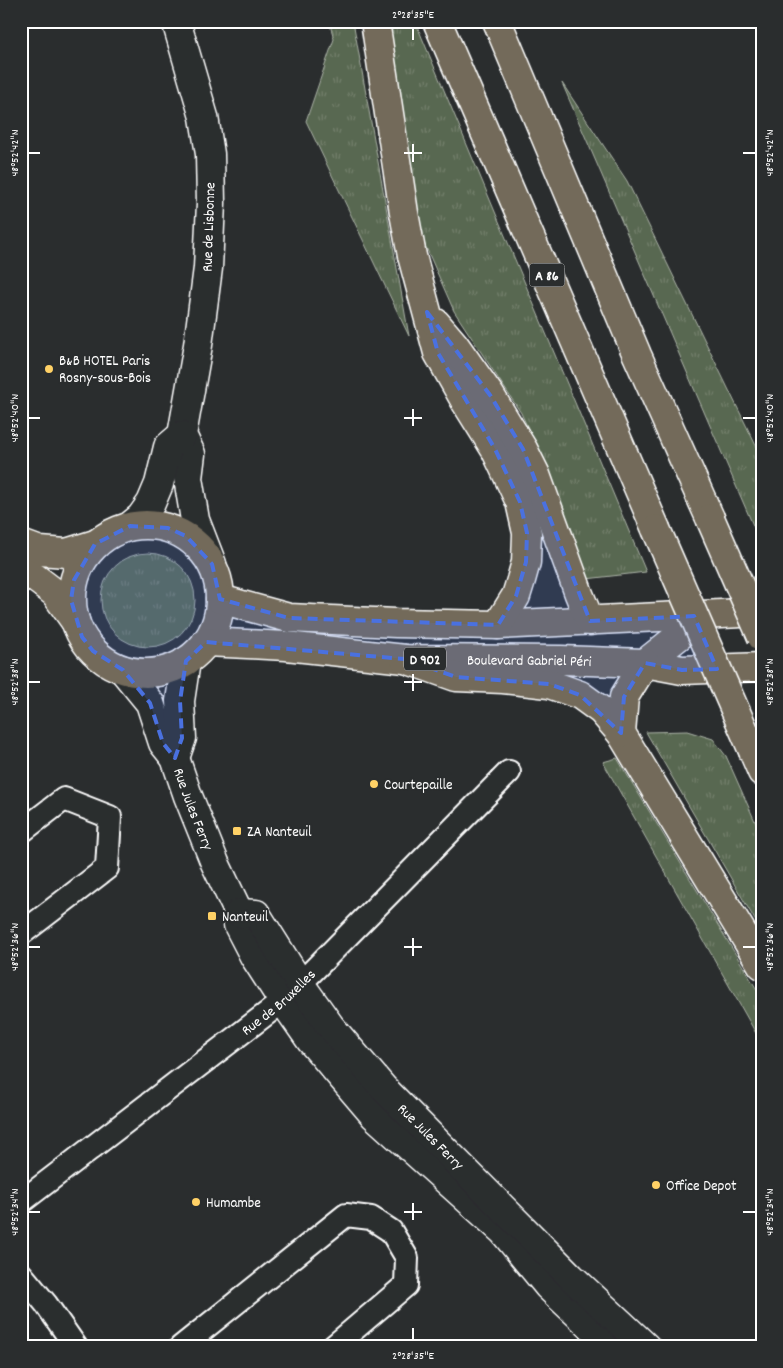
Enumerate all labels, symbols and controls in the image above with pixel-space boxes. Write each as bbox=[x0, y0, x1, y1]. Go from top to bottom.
text: 2°28'35"E bbox=[392, 7, 435, 24]
text: 48°52'42"N bbox=[7, 129, 24, 177]
text: 48°52'42"N bbox=[762, 129, 779, 177]
street label: Rue de Lisbonne bbox=[197, 181, 223, 272]
road number: A 86 bbox=[530, 264, 564, 286]
place label: B&B HOTEL Paris Rosny-sous-Bois bbox=[59, 351, 151, 390]
marker: B&B HOTEL Paris Rosny-sous-Bois bbox=[43, 363, 55, 375]
text: 48°52'40"N bbox=[7, 394, 24, 442]
text: 48°52'40"N bbox=[762, 394, 779, 442]
road number: D 902 bbox=[404, 648, 446, 671]
street label: Boulevard Gabriel Péri bbox=[467, 650, 592, 674]
text: 48°52'38"N bbox=[7, 658, 24, 706]
text: 48°52'38"N bbox=[762, 658, 779, 706]
street label: Rue Jules Ferry bbox=[166, 765, 218, 855]
place label: Courtepaille bbox=[384, 775, 453, 797]
marker: Courtepaille bbox=[368, 778, 380, 790]
place label: ZA Nanteuil bbox=[247, 822, 312, 844]
marker: ZA Nanteuil bbox=[231, 825, 243, 837]
place label: Nanteuil bbox=[222, 907, 269, 929]
marker: Nanteuil bbox=[206, 910, 218, 922]
text: 48°52'36"N bbox=[7, 923, 24, 971]
text: 48°52'36"N bbox=[762, 923, 779, 971]
street label: Rue de Bruxelles bbox=[238, 965, 322, 1042]
street label: Rue Jules Ferry bbox=[391, 1099, 468, 1177]
place label: Office Depot bbox=[666, 1176, 737, 1198]
marker: Office Depot bbox=[650, 1179, 662, 1191]
text: 48°52'34"N bbox=[7, 1188, 24, 1236]
text: 48°52'34"N bbox=[762, 1188, 779, 1236]
place label: Humambe bbox=[206, 1193, 261, 1215]
marker: Humambe bbox=[190, 1196, 202, 1208]
text: 2°28'35"E bbox=[392, 1348, 435, 1365]

